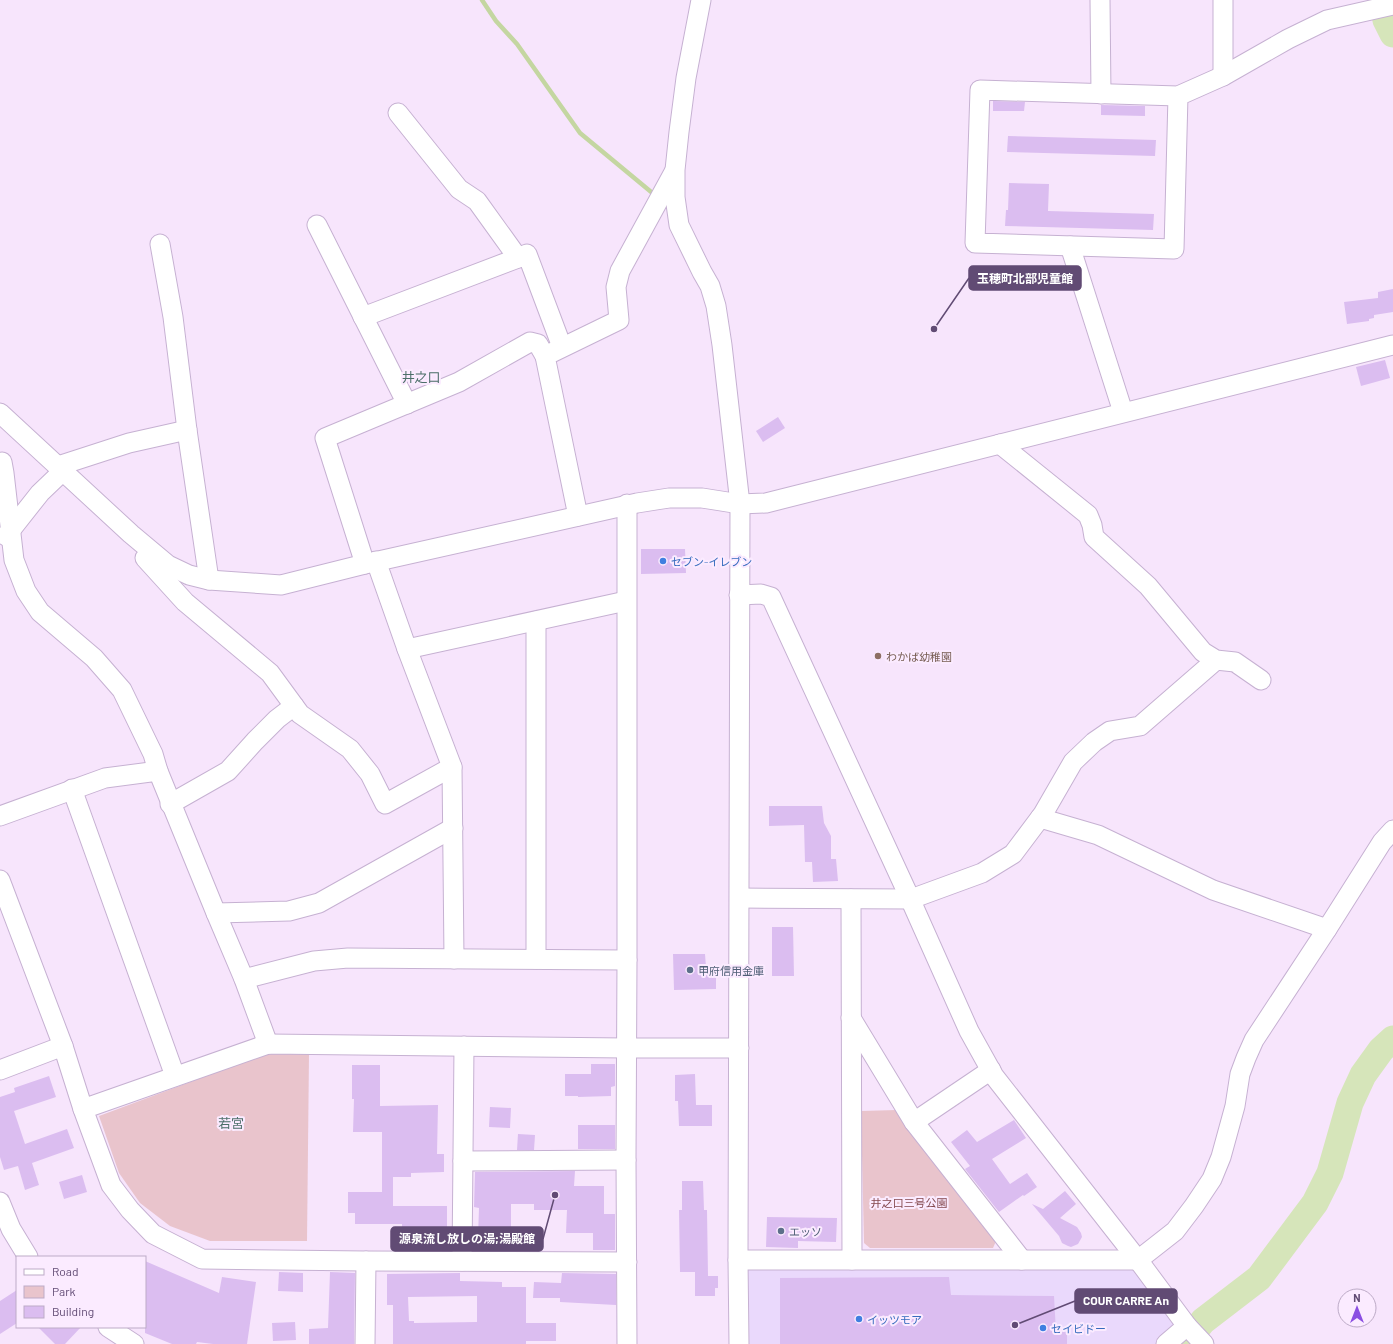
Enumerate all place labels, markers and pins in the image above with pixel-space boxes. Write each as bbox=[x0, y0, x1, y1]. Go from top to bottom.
callout: 玉穂町北部児童館 bbox=[969, 266, 1081, 290]
place label: セブン-イレブン bbox=[671, 555, 752, 568]
marker: セブン-イレブン bbox=[658, 556, 668, 566]
place label: わかば幼稚園 bbox=[886, 650, 952, 663]
marker: わかば幼稚園 bbox=[873, 651, 883, 661]
place label: 甲府信用金庫 bbox=[698, 964, 764, 977]
marker: 甲府信用金庫 bbox=[685, 965, 695, 975]
place label: エッソ bbox=[789, 1225, 822, 1238]
marker: エッソ bbox=[776, 1226, 786, 1236]
callout: 源泉流し放しの湯;湯殿館 bbox=[391, 1227, 543, 1251]
callout: COUR CARRE An bbox=[1075, 1289, 1177, 1313]
place label: イッツモア bbox=[867, 1313, 922, 1326]
marker: イッツモア bbox=[854, 1314, 864, 1324]
place label: セイビドー bbox=[1051, 1322, 1106, 1335]
marker: セイビドー bbox=[1038, 1323, 1048, 1333]

